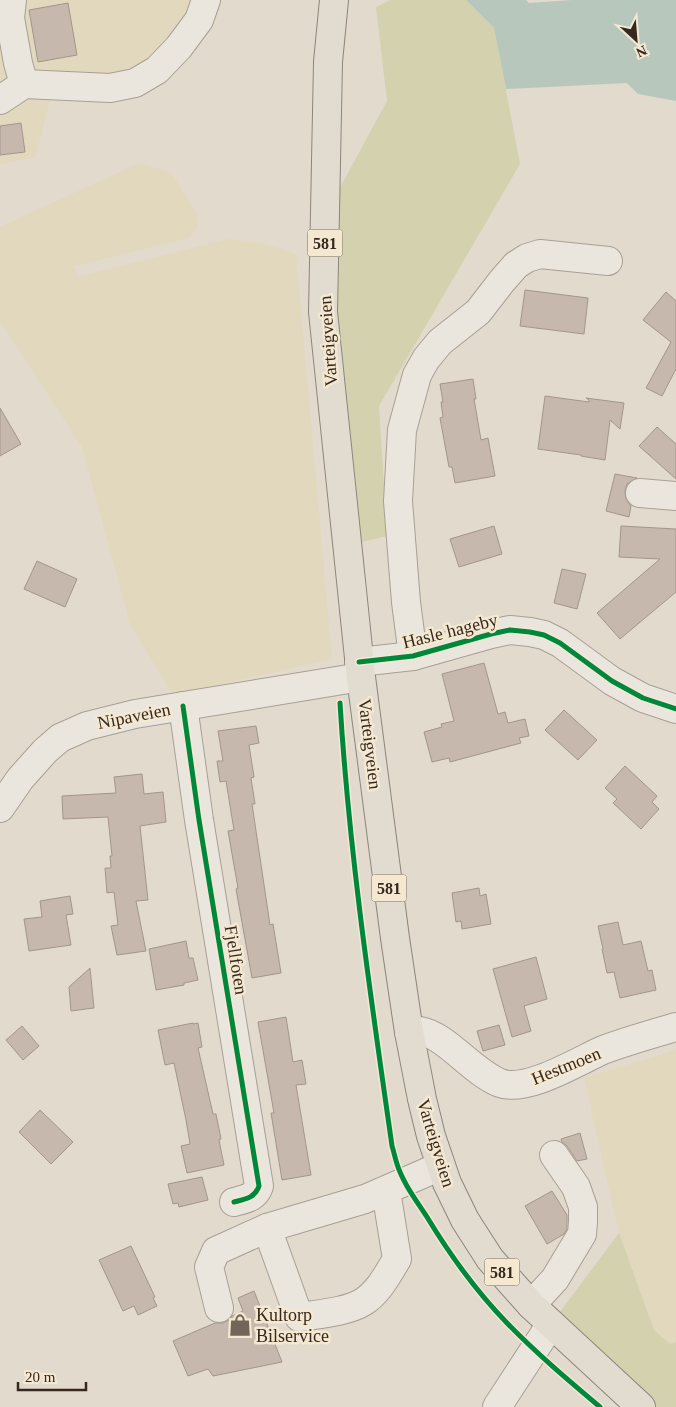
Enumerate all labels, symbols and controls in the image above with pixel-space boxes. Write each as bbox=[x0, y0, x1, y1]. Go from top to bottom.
north arrow bbox=[611, 15, 661, 65]
text: N bbox=[634, 42, 649, 60]
road number: 581 bbox=[308, 230, 342, 256]
street label: Varteigveien bbox=[315, 295, 341, 387]
street label: Hasle hageby bbox=[400, 610, 500, 652]
street label: Varteigveien bbox=[355, 698, 385, 790]
street label: Nipaveien bbox=[96, 699, 172, 733]
road number: 581 bbox=[372, 874, 406, 901]
street label: Fjellfoten bbox=[221, 924, 251, 996]
street label: Hestmoen bbox=[528, 1043, 604, 1089]
street label: Varteigveien bbox=[413, 1097, 459, 1189]
road number: 581 bbox=[484, 1258, 520, 1286]
place label: Kultorp Bilservice bbox=[256, 1305, 329, 1346]
shop icon: Kultorp Bilservice bbox=[227, 1312, 253, 1338]
scale bar bbox=[18, 1360, 85, 1392]
text: 20 m bbox=[25, 1369, 56, 1385]

